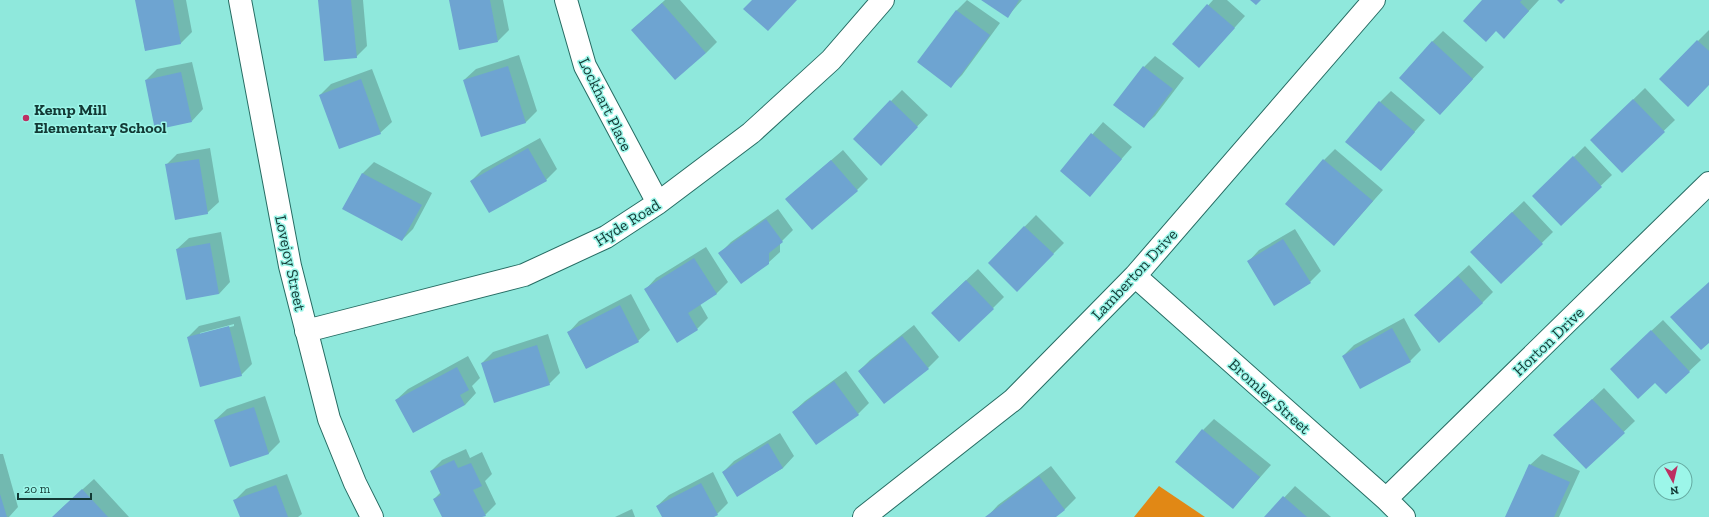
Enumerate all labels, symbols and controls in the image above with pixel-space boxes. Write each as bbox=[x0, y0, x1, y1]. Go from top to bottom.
street label: Lockhart Place bbox=[575, 54, 636, 154]
place label: Kemp Mill Elementary School bbox=[34, 100, 167, 137]
marker: Kemp Mill Elementary School bbox=[21, 113, 31, 123]
street label: Hyde Road bbox=[591, 195, 664, 250]
street label: Lovejoy Street bbox=[271, 213, 310, 313]
street label: Lamberton Drive bbox=[1087, 225, 1181, 324]
street label: Horton Drive bbox=[1509, 303, 1588, 380]
street label: Bromley Street bbox=[1225, 355, 1315, 438]
north arrow bbox=[1653, 461, 1693, 501]
scale bar bbox=[18, 475, 91, 501]
text: 20 m bbox=[24, 482, 51, 496]
text: N bbox=[1669, 483, 1679, 498]

